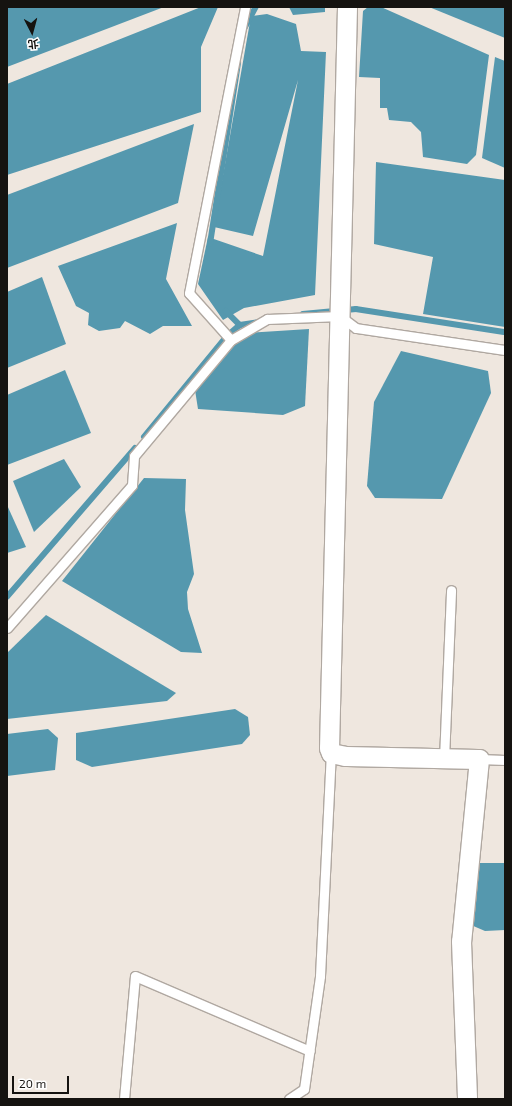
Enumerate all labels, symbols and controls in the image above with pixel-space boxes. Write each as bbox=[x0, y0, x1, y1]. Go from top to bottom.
north arrow bbox=[12, 12, 52, 52]
text: 北 bbox=[27, 37, 39, 51]
scale bar bbox=[14, 1068, 71, 1094]
text: 20 m bbox=[19, 1076, 46, 1090]

